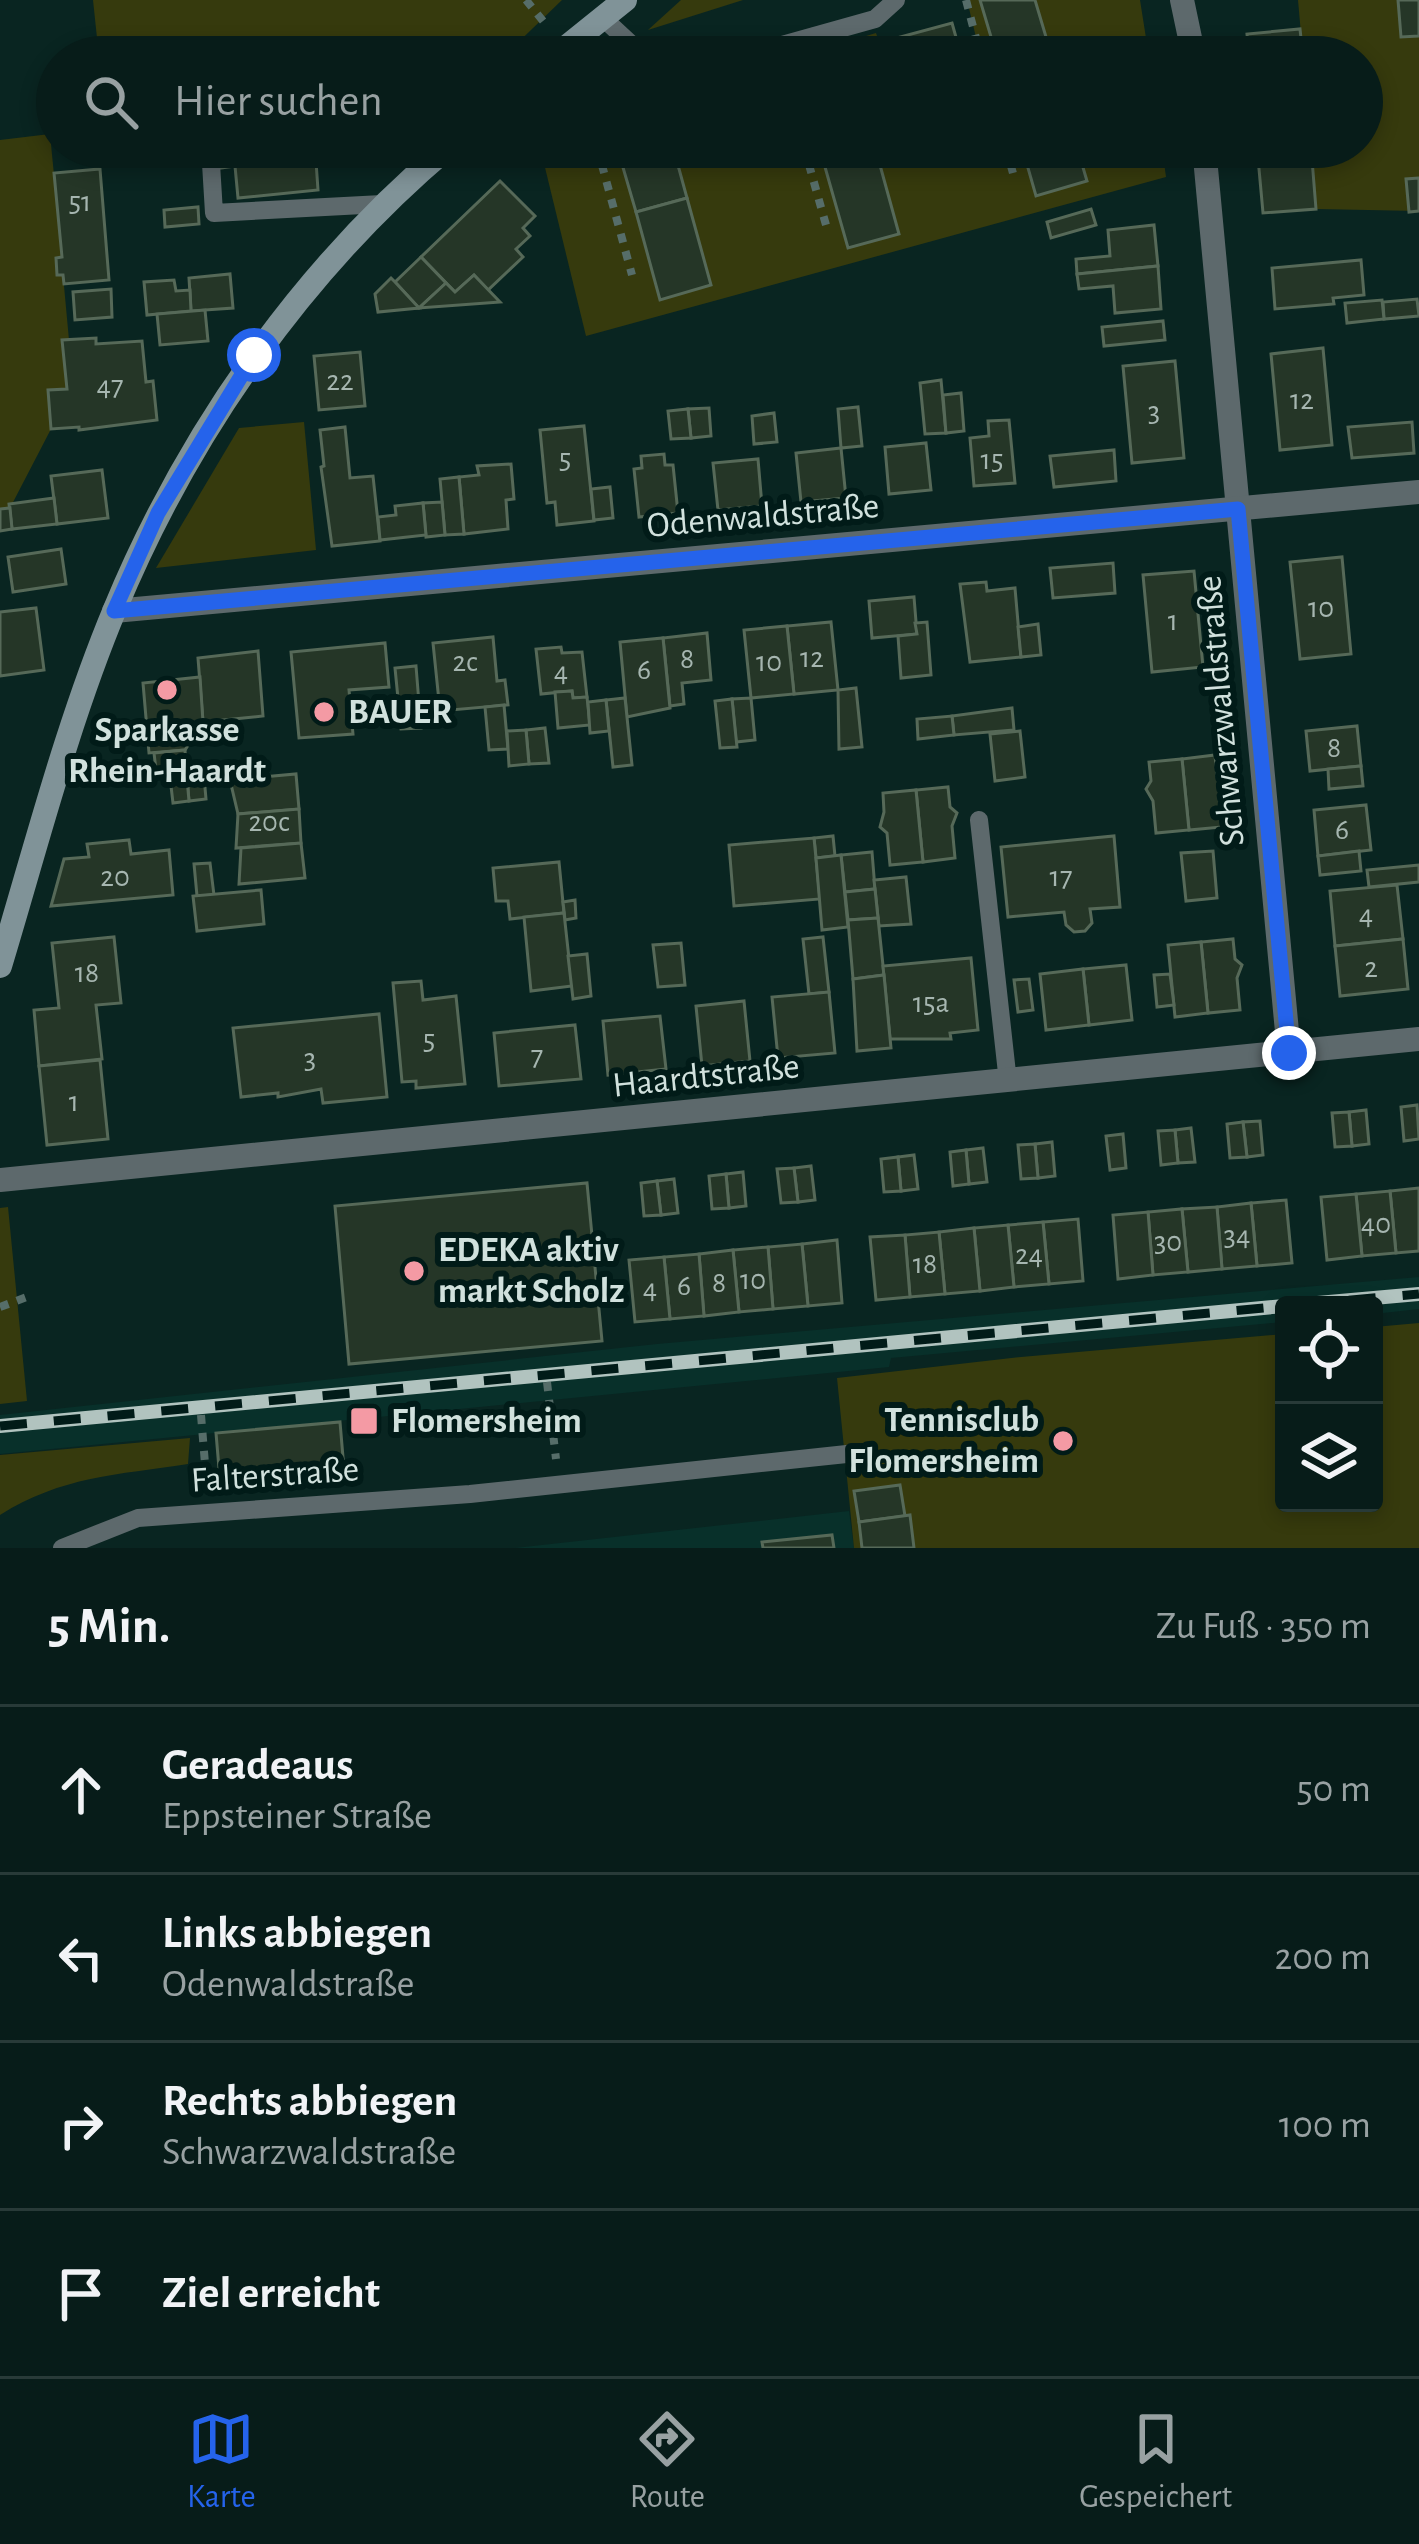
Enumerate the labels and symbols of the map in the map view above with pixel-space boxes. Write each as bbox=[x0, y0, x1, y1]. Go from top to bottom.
house number: 51 bbox=[69, 187, 91, 217]
route start bbox=[227, 328, 281, 382]
house number: 22 bbox=[326, 366, 354, 396]
house number: 47 bbox=[97, 371, 123, 401]
house number: 12 bbox=[1290, 385, 1314, 415]
house number: 3 bbox=[1148, 397, 1160, 427]
house number: 5 bbox=[559, 444, 571, 474]
house number: 15 bbox=[981, 445, 1003, 475]
street label: Odenwaldstraße bbox=[645, 488, 881, 544]
street label: Schwarzwaldstraße bbox=[1191, 574, 1251, 848]
house number: 10 bbox=[1308, 593, 1334, 623]
house number: 1 bbox=[1168, 606, 1178, 636]
house number: 12 bbox=[800, 643, 824, 673]
house number: 8 bbox=[680, 644, 694, 674]
house number: 2c bbox=[452, 647, 478, 677]
house number: 10 bbox=[756, 647, 782, 677]
house number: 6 bbox=[637, 655, 651, 685]
house number: 4 bbox=[554, 657, 568, 687]
marker: Sparkasse Rhein-Haardt bbox=[154, 677, 180, 703]
place label: BAUER bbox=[348, 694, 452, 730]
marker: BAUER bbox=[311, 699, 337, 725]
place label: Sparkasse Rhein-Haardt bbox=[68, 712, 266, 789]
house number: 8 bbox=[1327, 733, 1341, 763]
house number: 20c bbox=[248, 807, 290, 837]
house number: 6 bbox=[1335, 815, 1349, 845]
house number: 20 bbox=[100, 862, 130, 892]
house number: 17 bbox=[1050, 862, 1072, 892]
house number: 4 bbox=[1359, 900, 1373, 930]
house number: 2 bbox=[1364, 953, 1378, 983]
house number: 18 bbox=[75, 958, 99, 988]
house number: 15a bbox=[913, 988, 949, 1018]
house number: 5 bbox=[423, 1025, 435, 1055]
route end bbox=[1262, 1026, 1316, 1080]
house number: 7 bbox=[531, 1041, 543, 1071]
house number: 3 bbox=[304, 1044, 316, 1074]
street label: Haardtstraße bbox=[611, 1048, 801, 1104]
house number: 1 bbox=[69, 1087, 79, 1117]
house number: 40 bbox=[1361, 1209, 1391, 1239]
house number: 34 bbox=[1224, 1221, 1250, 1251]
house number: 30 bbox=[1154, 1227, 1182, 1257]
place label: EDEKA aktiv markt Scholz bbox=[438, 1232, 625, 1309]
house number: 24 bbox=[1015, 1240, 1043, 1270]
house number: 18 bbox=[913, 1249, 937, 1279]
marker: EDEKA aktiv markt Scholz bbox=[401, 1258, 427, 1284]
house number: 10 bbox=[740, 1265, 766, 1295]
house number: 8 bbox=[712, 1268, 726, 1298]
house number: 6 bbox=[677, 1271, 691, 1301]
house number: 4 bbox=[643, 1274, 657, 1304]
place label: Tennisclub Flomersheim bbox=[848, 1402, 1039, 1479]
place label: Flomersheim bbox=[391, 1403, 582, 1439]
marker: Flomersheim bbox=[348, 1405, 380, 1437]
marker: Tennisclub Flomersheim bbox=[1050, 1428, 1076, 1454]
street label: Falterstraße bbox=[190, 1451, 360, 1499]

